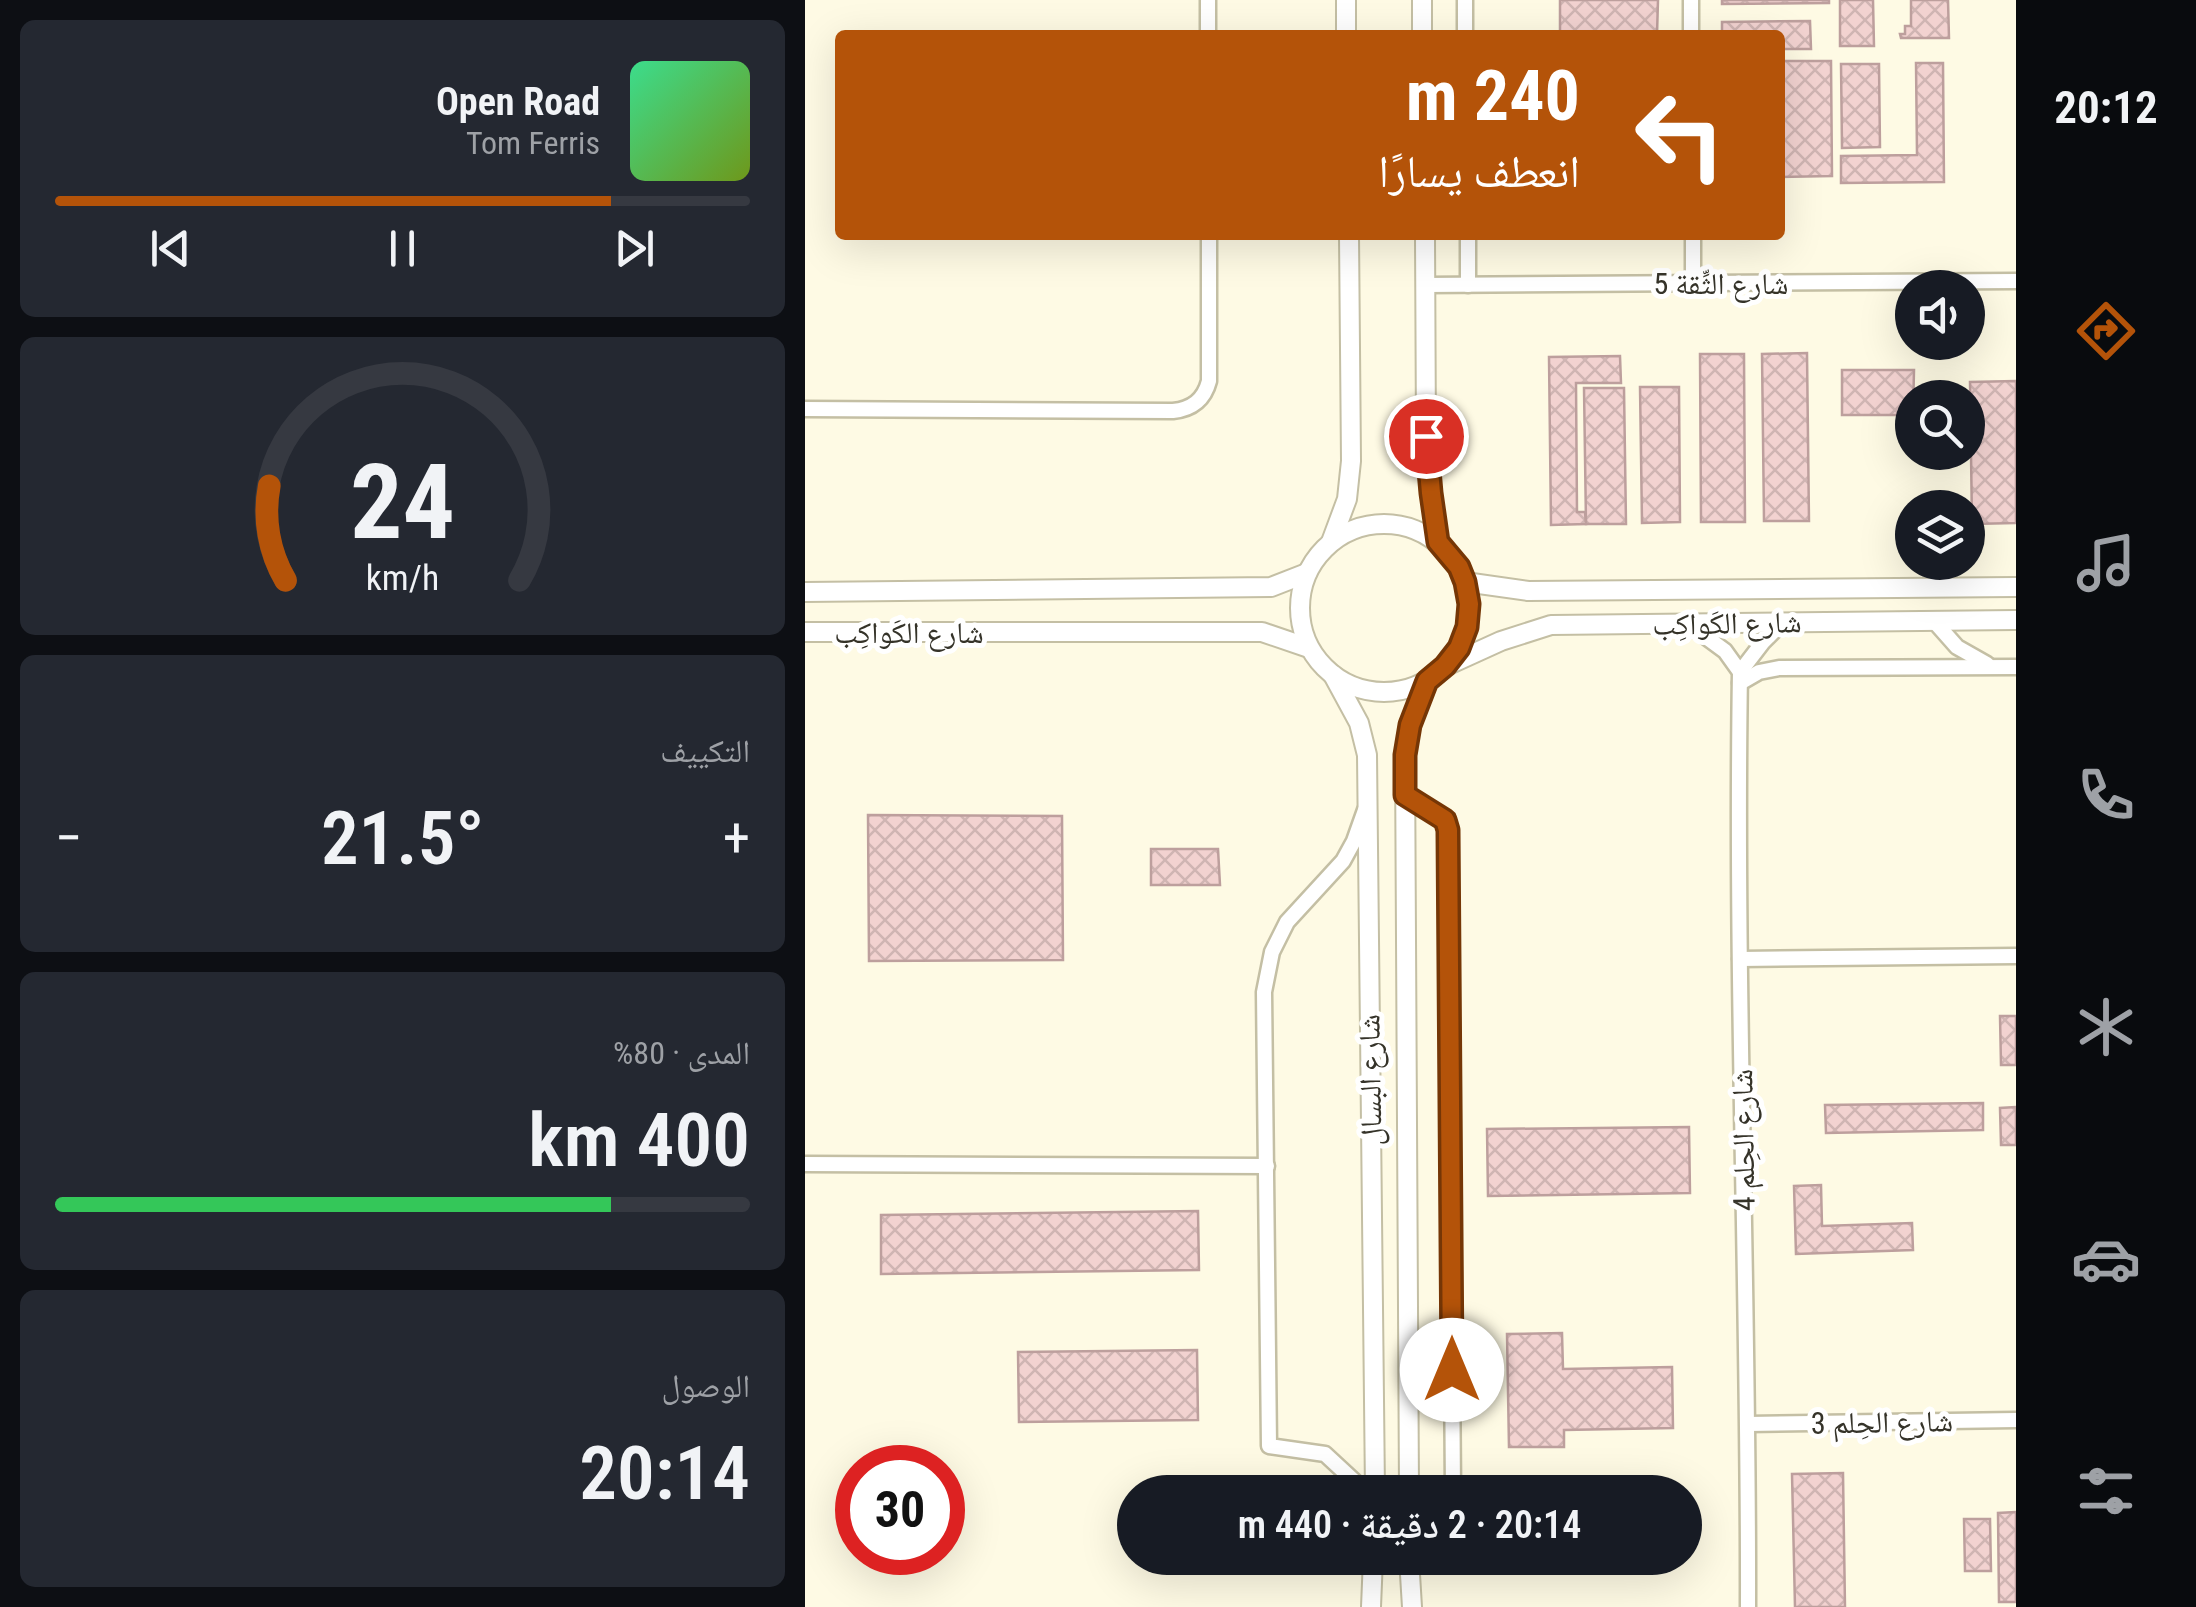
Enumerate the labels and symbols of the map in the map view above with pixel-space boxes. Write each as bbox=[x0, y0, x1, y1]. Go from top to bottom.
street label: شارع الثِّقة 5 bbox=[1653, 266, 1789, 303]
pin bbox=[1384, 394, 1469, 479]
street label: شارع الكَواكِب bbox=[1652, 604, 1802, 644]
street label: شارع الكَواكِب bbox=[834, 615, 984, 652]
street label: شارع البسال bbox=[1351, 1014, 1391, 1146]
street label: شارع الحِلم 4 bbox=[1724, 1069, 1765, 1211]
position arrow bbox=[1400, 1318, 1504, 1422]
street label: شارع الحِلم 3 bbox=[1811, 1403, 1953, 1444]
speed limit sign: 30 bbox=[835, 1445, 965, 1575]

